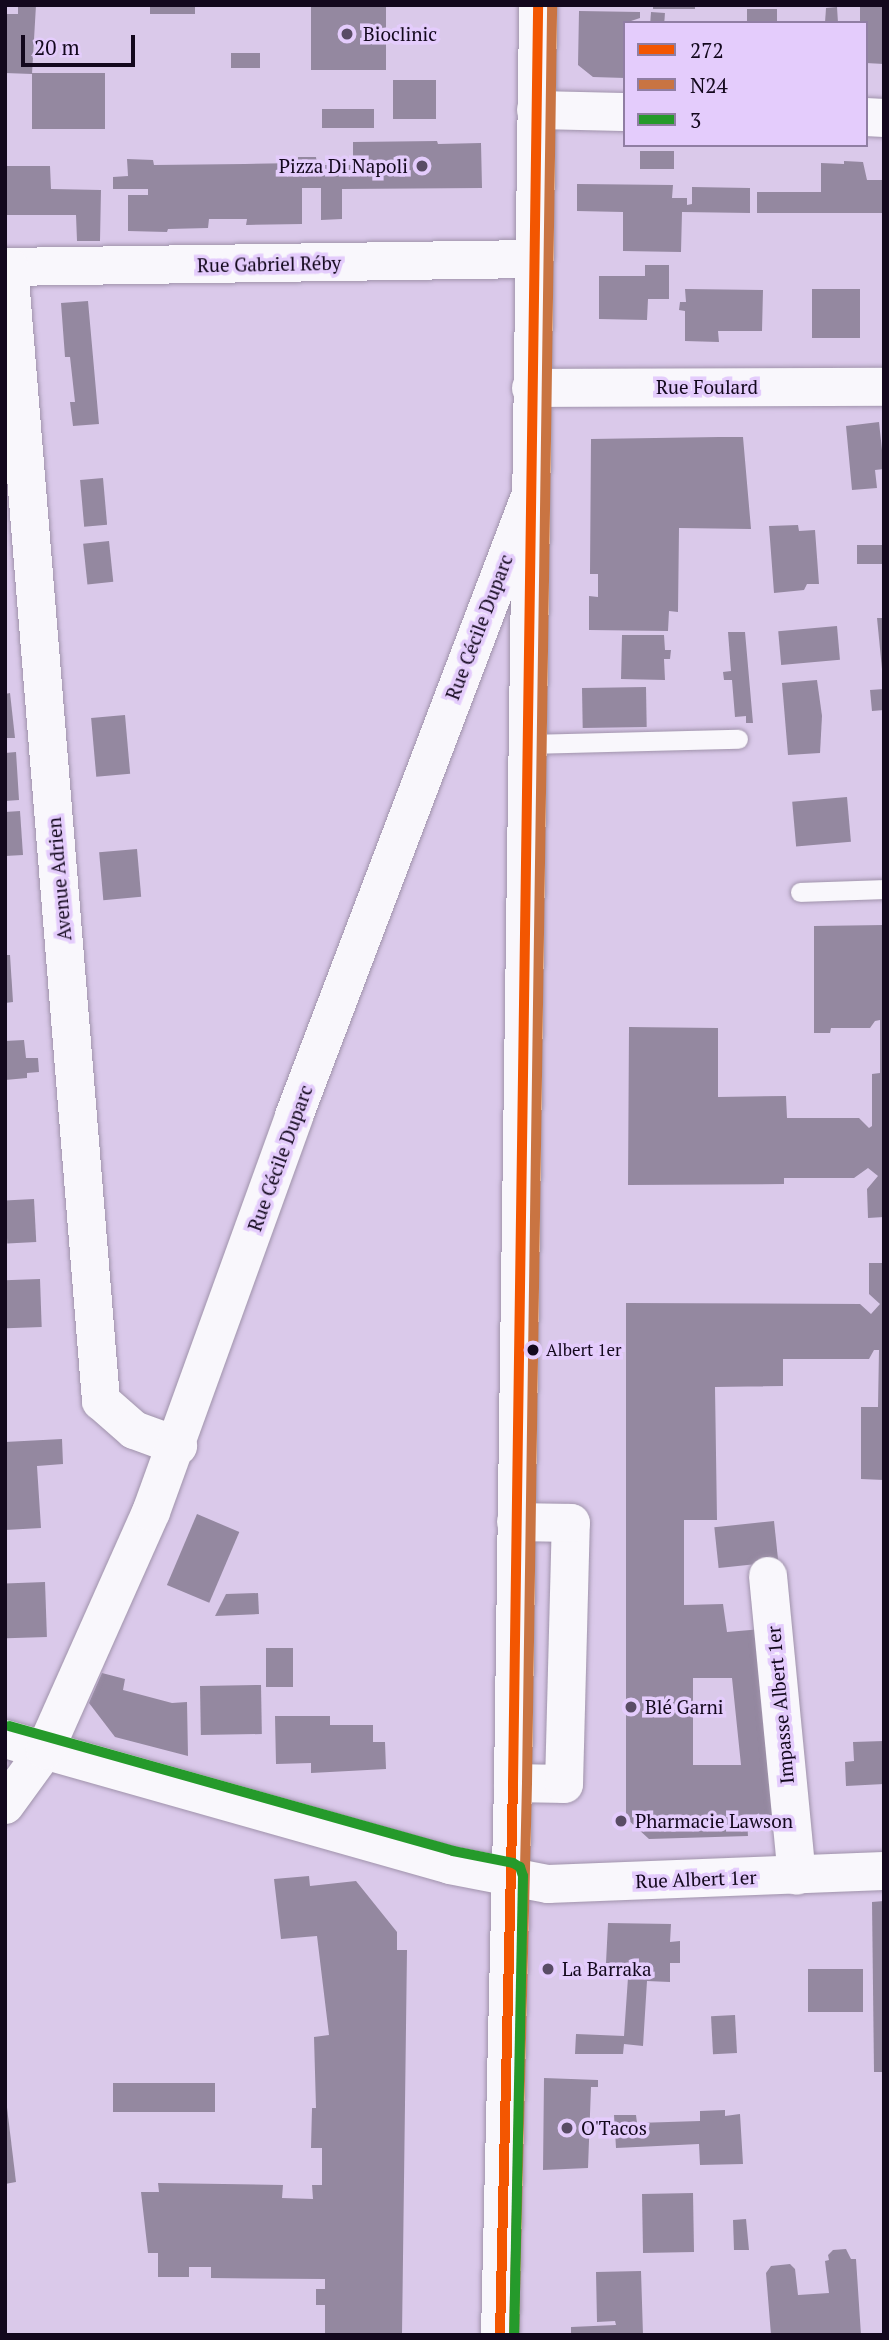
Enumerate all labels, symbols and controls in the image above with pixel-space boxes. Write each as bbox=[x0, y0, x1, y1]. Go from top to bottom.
scale bar bbox=[24, 21, 138, 65]
legend bbox=[623, 21, 868, 147]
place label: Bioclinic bbox=[363, 23, 437, 45]
marker: Bioclinic bbox=[337, 24, 357, 44]
text: 20 m bbox=[34, 33, 80, 61]
text: 272 bbox=[690, 36, 724, 64]
text: N24 bbox=[690, 71, 728, 99]
text: 3 bbox=[690, 106, 701, 134]
place label: Pizza Di Napoli bbox=[279, 155, 408, 177]
marker: Pizza Di Napoli bbox=[414, 158, 430, 174]
street label: Rue Gabriel Réby bbox=[197, 251, 341, 277]
street label: Rue Foulard bbox=[656, 376, 758, 398]
street label: Rue Cécile Duparc bbox=[441, 551, 517, 703]
street label: Avenue Adrien bbox=[42, 816, 76, 942]
street label: Rue Cécile Duparc bbox=[243, 1082, 317, 1234]
place label: Albert 1er bbox=[546, 1340, 622, 1360]
marker: Albert 1er bbox=[526, 1343, 540, 1357]
street label: Impasse Albert 1er bbox=[762, 1625, 798, 1785]
place label: Blé Garni bbox=[645, 1696, 724, 1718]
marker: Blé Garni bbox=[623, 1699, 639, 1715]
place label: Pharmacie Lawson bbox=[635, 1810, 793, 1832]
marker: Pharmacie Lawson bbox=[613, 1813, 629, 1829]
street label: Rue Albert 1er bbox=[635, 1865, 757, 1893]
place label: La Barraka bbox=[562, 1958, 652, 1980]
marker: La Barraka bbox=[540, 1961, 556, 1977]
place label: O'Tacos bbox=[581, 2117, 647, 2139]
marker: O'Tacos bbox=[559, 2120, 575, 2136]

